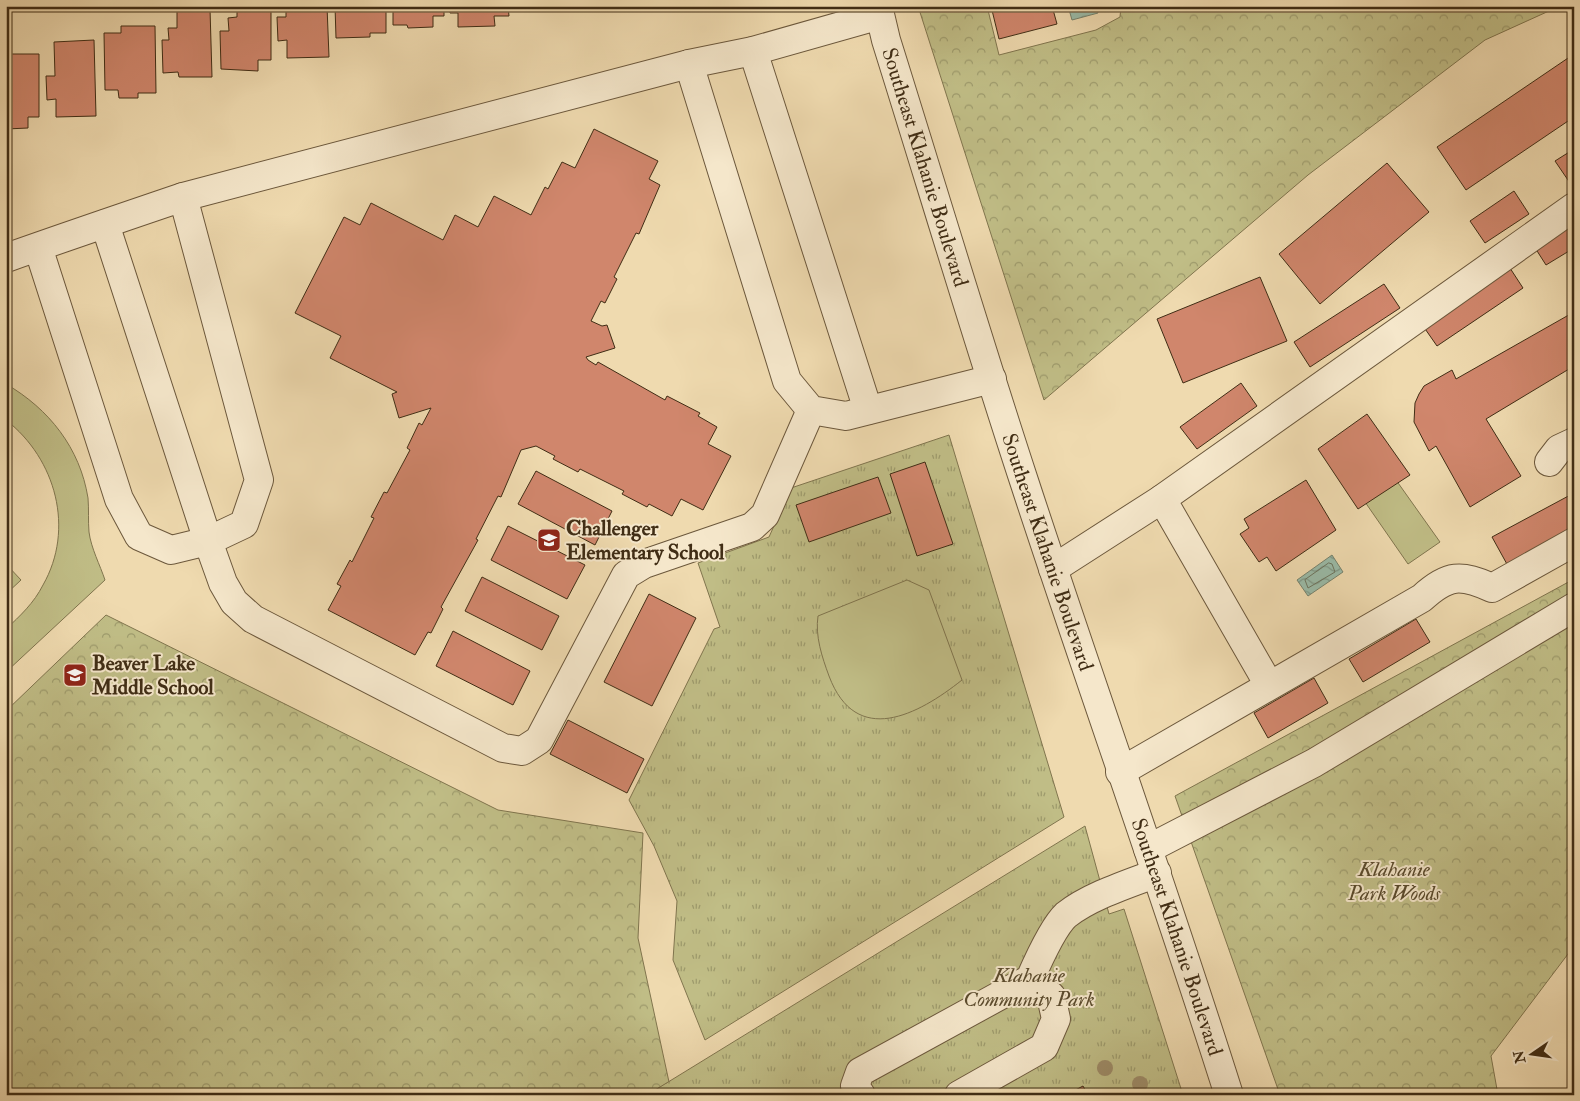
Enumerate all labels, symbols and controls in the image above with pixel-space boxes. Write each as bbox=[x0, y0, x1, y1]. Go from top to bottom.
street label: Southeast Klahanie Boulevard bbox=[875, 44, 975, 291]
street label: Southeast Klahanie Boulevard bbox=[995, 430, 1100, 675]
place label: Challenger Elementary School bbox=[566, 515, 725, 566]
school or university icon: Challenger Elementary School bbox=[536, 527, 562, 553]
place label: Beaver Lake Middle School bbox=[91, 650, 214, 701]
school or university icon: Beaver Lake Middle School bbox=[62, 662, 88, 688]
street label: Southeast Klahanie Boulevard bbox=[1125, 815, 1229, 1060]
park label: Klahanie Park Woods bbox=[1347, 856, 1442, 907]
park label: Klahanie Community Park bbox=[963, 962, 1095, 1013]
north arrow bbox=[1508, 1028, 1558, 1078]
text: N bbox=[1510, 1048, 1530, 1066]

